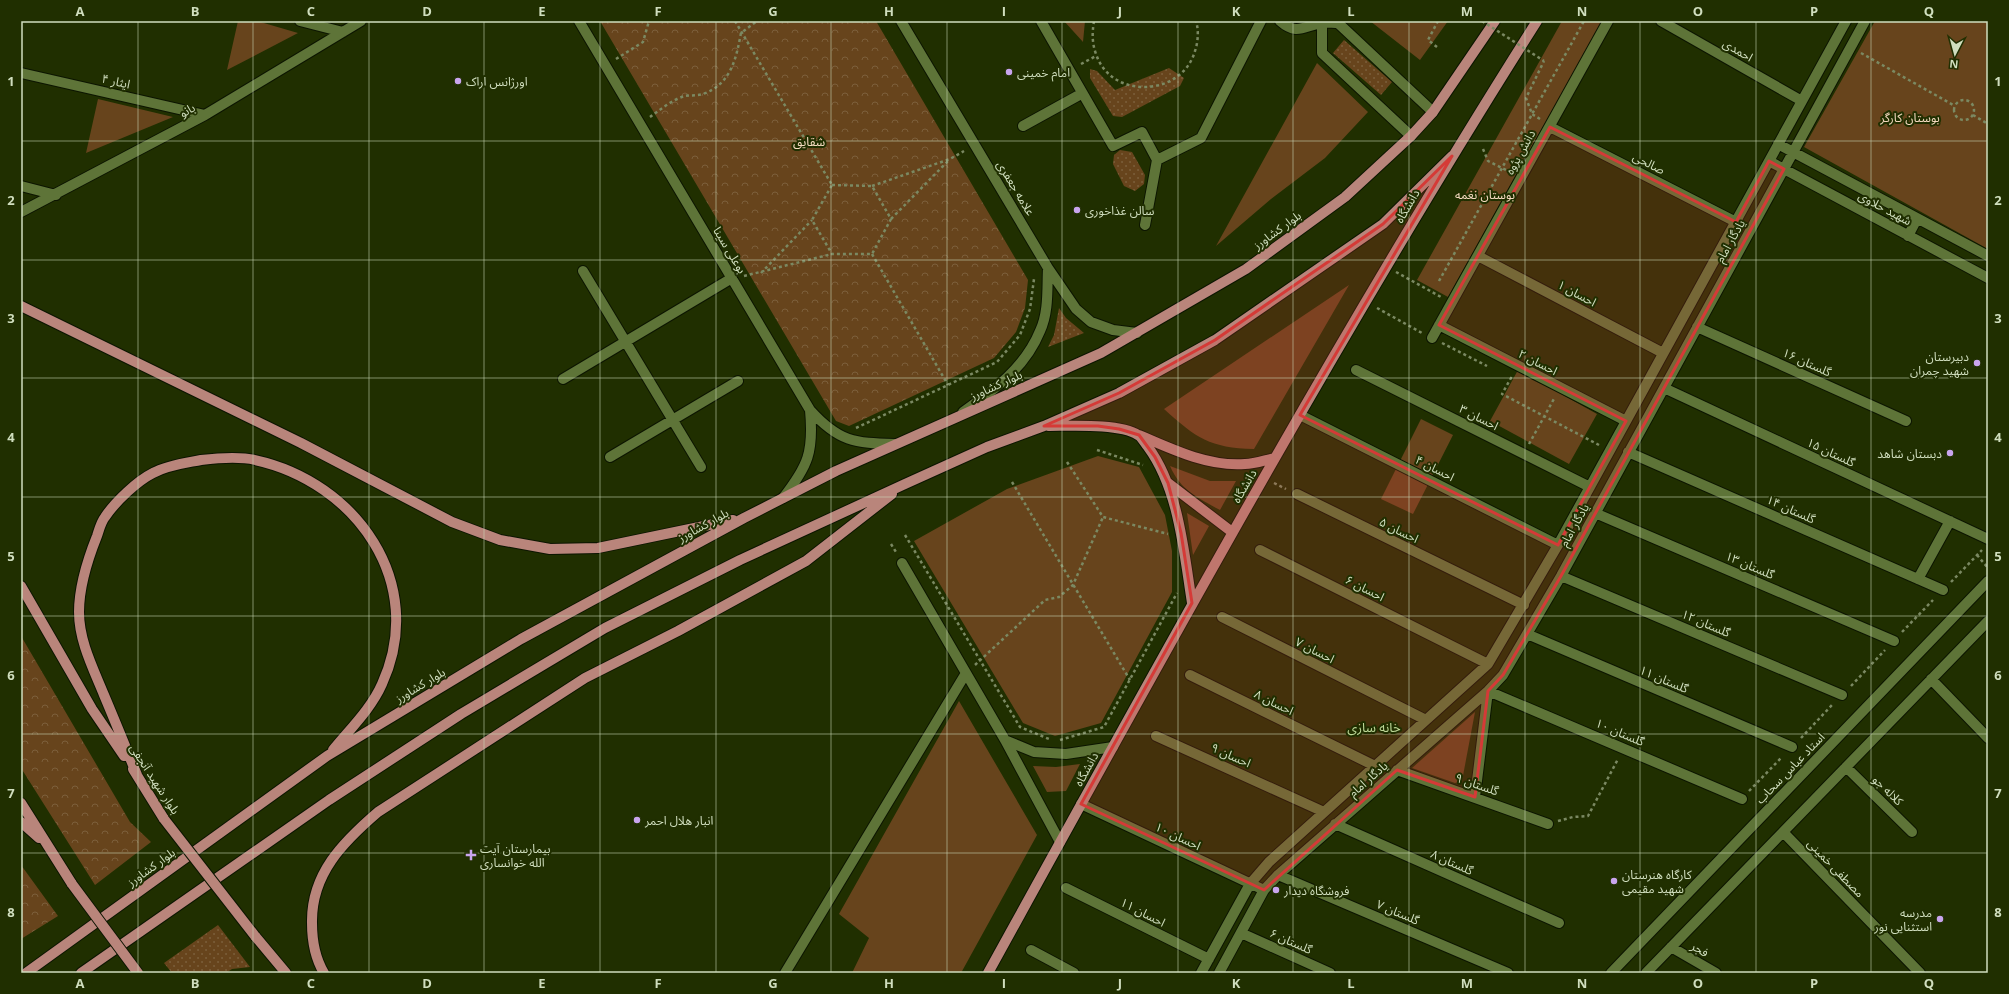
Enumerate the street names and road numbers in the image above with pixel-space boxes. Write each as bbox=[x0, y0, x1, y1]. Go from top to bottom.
street label: احمدی bbox=[1720, 35, 1756, 66]
street label: ایثار ۴ bbox=[100, 69, 132, 93]
street label: بانو bbox=[176, 99, 198, 121]
street label: دانش پژوه bbox=[1501, 126, 1539, 177]
street label: صالحی bbox=[1630, 148, 1668, 178]
street label: علامه جعفری bbox=[993, 157, 1039, 219]
street label: دانشگاه bbox=[1391, 186, 1424, 226]
street label: شهید حلاوی bbox=[1855, 187, 1915, 229]
street label: بلوار کشاورز bbox=[1249, 207, 1305, 254]
street label: یادگار امام bbox=[1711, 216, 1750, 266]
street label: بوعلی سینا bbox=[709, 223, 751, 277]
street label: احسان ۱ bbox=[1555, 276, 1600, 310]
street label: گلستان ۱۶ bbox=[1780, 344, 1835, 381]
street label: احسان ۲ bbox=[1515, 345, 1561, 379]
street label: بلوار کشاورز bbox=[966, 366, 1025, 404]
street label: احسان ۳ bbox=[1456, 400, 1502, 434]
street label: گلستان ۱۵ bbox=[1804, 433, 1859, 471]
street label: احسان ۴ bbox=[1412, 451, 1458, 485]
street label: دانشگاه bbox=[1228, 466, 1261, 506]
street label: گلستان ۱۴ bbox=[1764, 491, 1819, 528]
street label: یادگار امام bbox=[1555, 500, 1594, 550]
street label: بلوار کشاورز bbox=[674, 504, 731, 546]
street label: احسان ۵ bbox=[1376, 513, 1422, 547]
street label: گلستان ۱۳ bbox=[1723, 547, 1778, 583]
street label: احسان ۶ bbox=[1342, 571, 1388, 605]
street label: گلستان ۱۲ bbox=[1679, 605, 1734, 641]
street label: احسان ۷ bbox=[1292, 633, 1338, 667]
street label: گلستان ۱۱ bbox=[1637, 661, 1692, 697]
street label: بلوار کشاورز bbox=[391, 663, 448, 707]
street label: احسان ۸ bbox=[1251, 685, 1297, 719]
street label: گلستان ۱۰ bbox=[1593, 714, 1648, 750]
street label: استاد عباس سحاب bbox=[1752, 729, 1828, 807]
street label: احسان ۹ bbox=[1208, 739, 1254, 771]
street label: بلوار شهید آنجفی bbox=[126, 740, 184, 818]
street label: دانشگاه bbox=[1070, 749, 1102, 789]
street label: یادگار امام bbox=[1345, 757, 1392, 802]
street label: گلستان ۹ bbox=[1453, 769, 1502, 800]
street label: کلاله جو bbox=[1869, 771, 1908, 810]
street label: احسان ۱۰ bbox=[1152, 818, 1204, 854]
street label: مصطفی خمینی bbox=[1804, 835, 1868, 901]
street label: بلوار کشاورز bbox=[123, 844, 179, 891]
street label: گلستان ۸ bbox=[1428, 845, 1477, 879]
street label: احسان ۱۱ bbox=[1117, 893, 1169, 931]
street label: گلستان ۷ bbox=[1374, 895, 1423, 929]
street label: گلستان ۶ bbox=[1267, 924, 1316, 958]
street label: فجر bbox=[1687, 937, 1712, 961]

